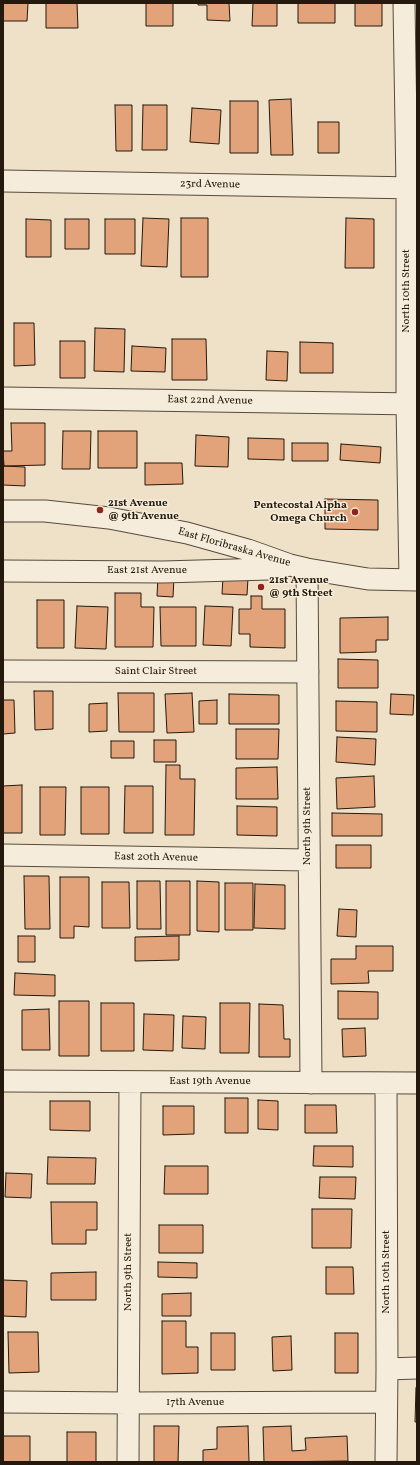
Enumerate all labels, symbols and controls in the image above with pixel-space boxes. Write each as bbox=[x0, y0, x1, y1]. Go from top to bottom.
street label: 23rd Avenue bbox=[180, 178, 240, 192]
street label: North 10th Street bbox=[400, 249, 414, 333]
street label: East 22nd Avenue bbox=[167, 394, 253, 408]
place label: 21st Avenue @ 9th Avenue bbox=[108, 497, 179, 523]
place label: Pentecostal Alpha Omega Church bbox=[254, 499, 347, 525]
marker: 21st Avenue @ 9th Avenue bbox=[95, 505, 105, 515]
marker: Pentecostal Alpha Omega Church bbox=[350, 507, 360, 517]
street label: East Floribraska Avenue bbox=[176, 526, 292, 570]
street label: East 21st Avenue bbox=[107, 564, 187, 578]
place label: 21st Avenue @ 9th Street bbox=[269, 574, 333, 600]
marker: 21st Avenue @ 9th Street bbox=[256, 582, 266, 592]
street label: Saint Clair Street bbox=[115, 665, 197, 679]
street label: North 9th Street bbox=[301, 787, 315, 865]
street label: East 20th Avenue bbox=[114, 851, 198, 865]
street label: East 19th Avenue bbox=[169, 1075, 251, 1089]
street label: North 10th Street bbox=[380, 1230, 394, 1314]
street label: North 9th Street bbox=[122, 1233, 136, 1311]
street label: 17th Avenue bbox=[166, 1396, 224, 1410]

